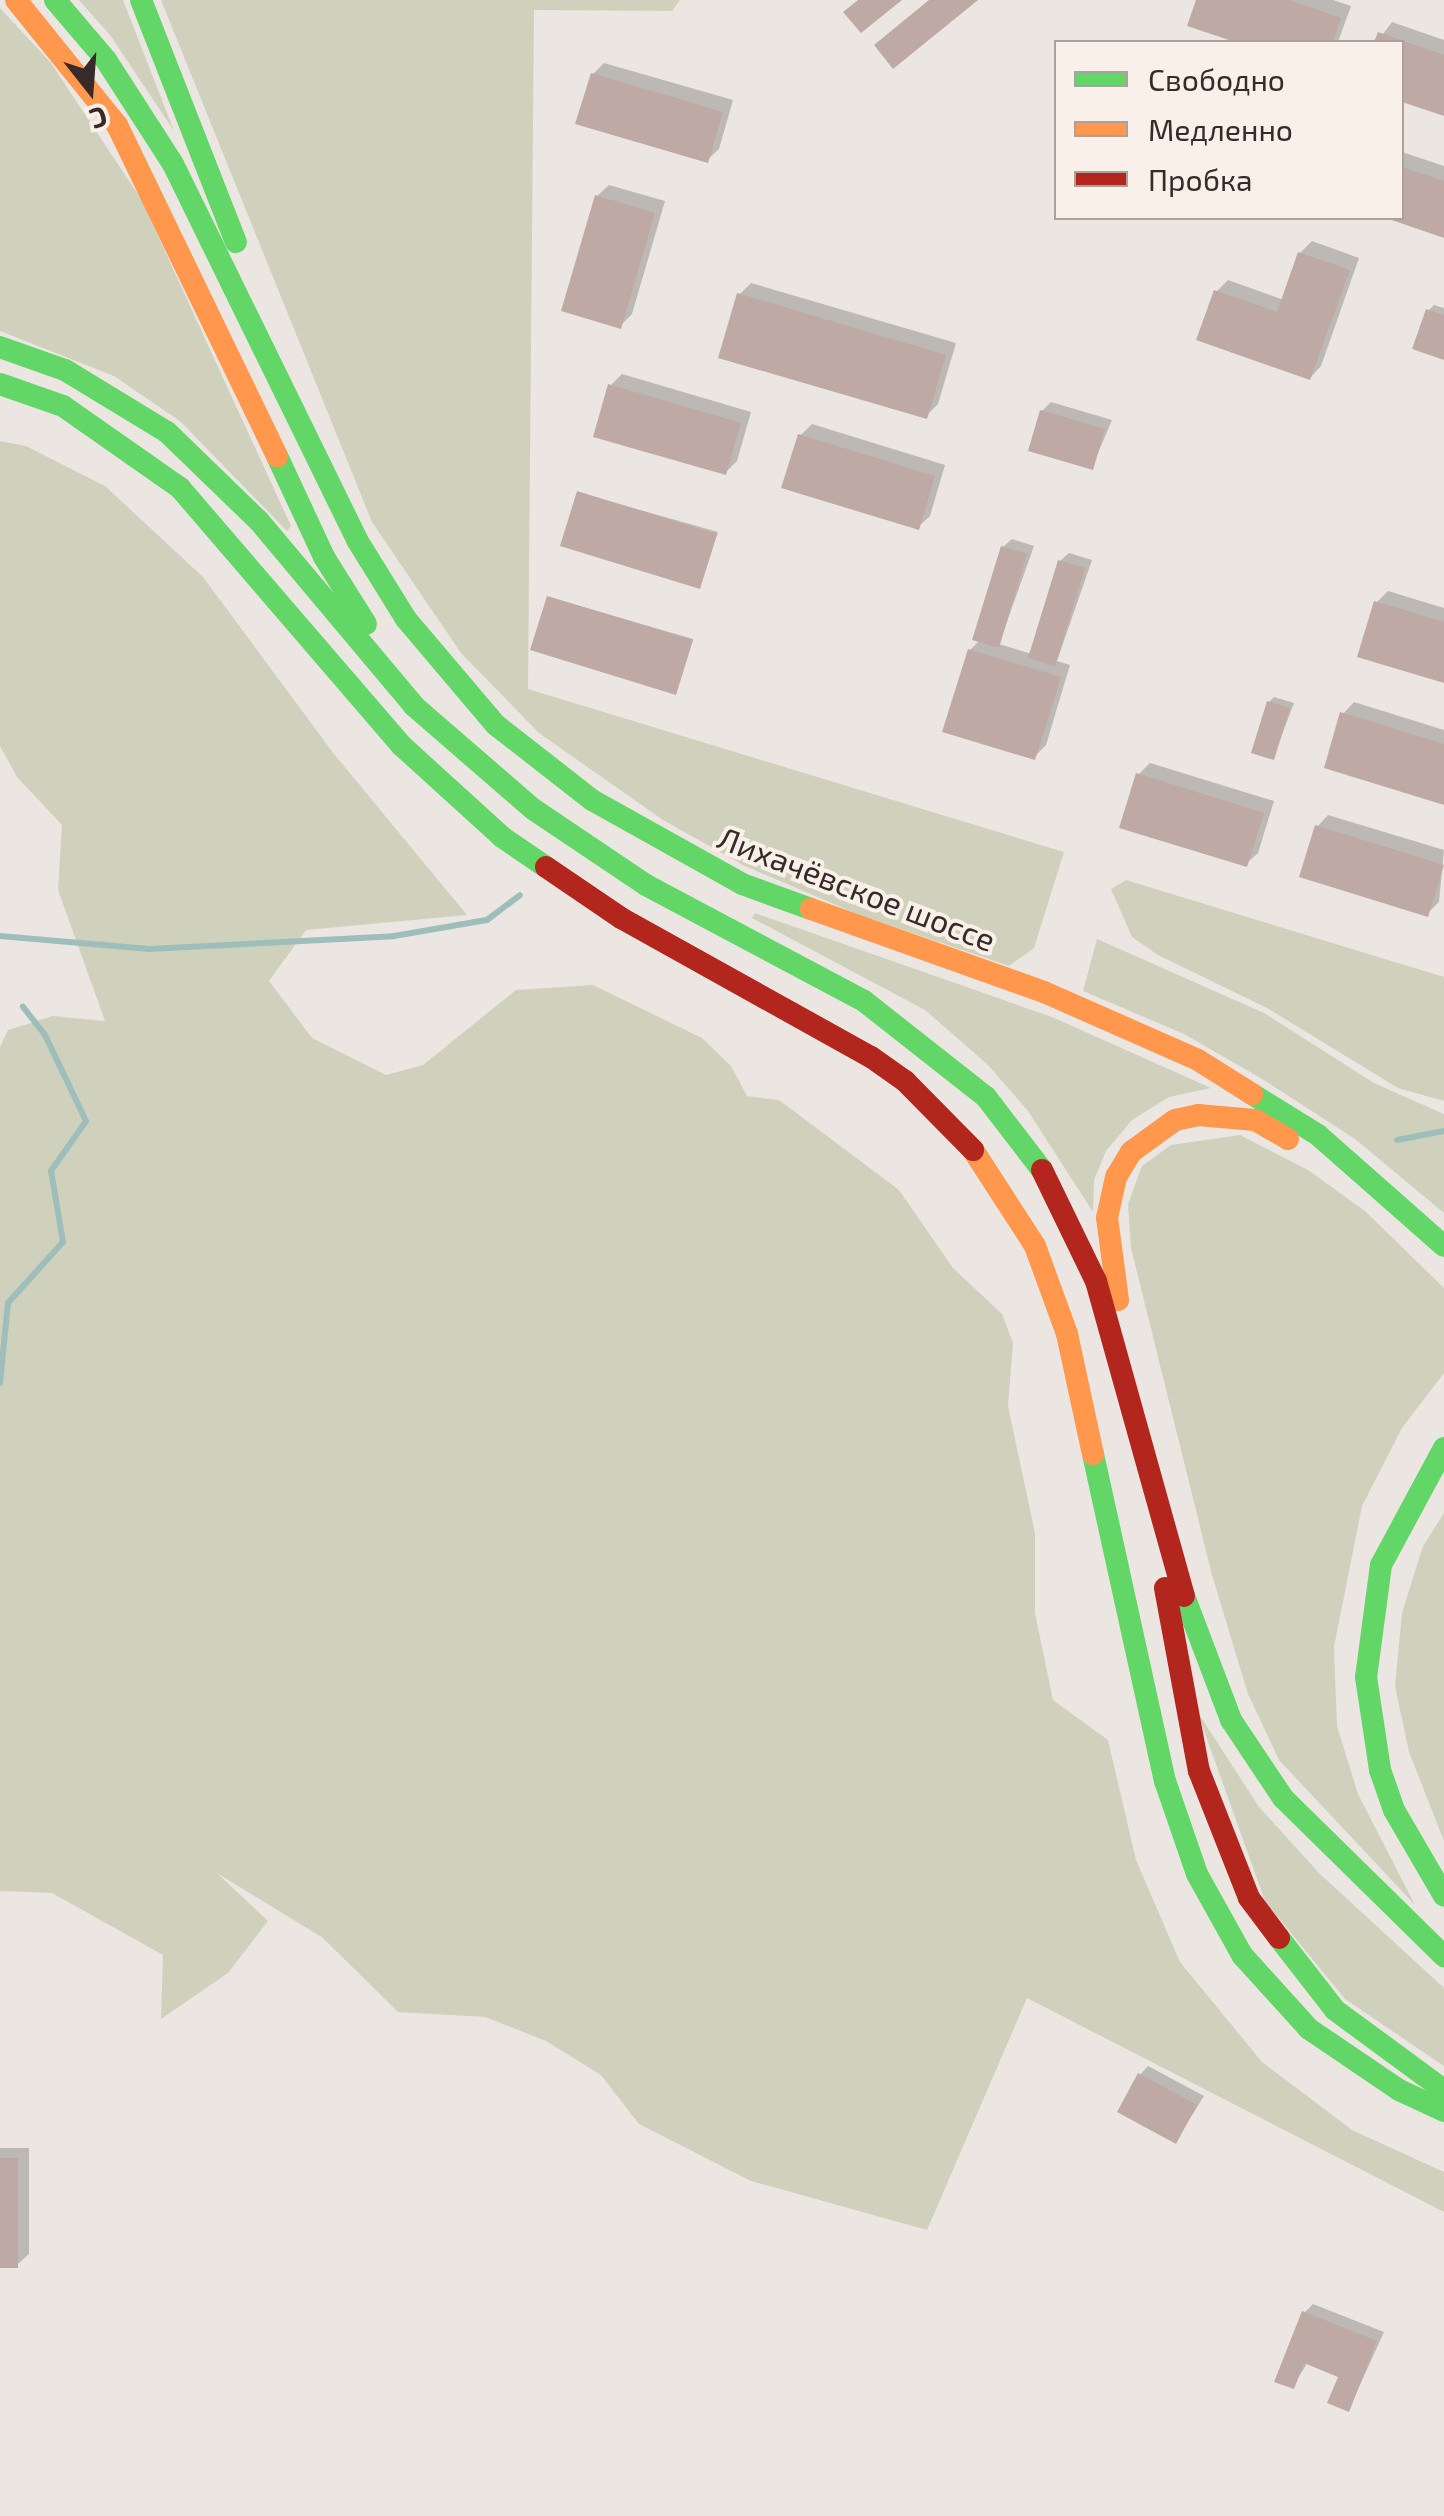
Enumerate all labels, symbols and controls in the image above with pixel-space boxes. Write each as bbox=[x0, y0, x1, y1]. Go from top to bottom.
north arrow bbox=[40, 40, 140, 140]
legend bbox=[1054, 40, 1404, 220]
text: Свободно bbox=[1148, 61, 1285, 97]
text: С bbox=[86, 100, 112, 137]
text: Медленно bbox=[1148, 111, 1293, 147]
text: Пробка bbox=[1148, 161, 1253, 197]
street label: Лихачёвское шоссе bbox=[713, 817, 1001, 959]

